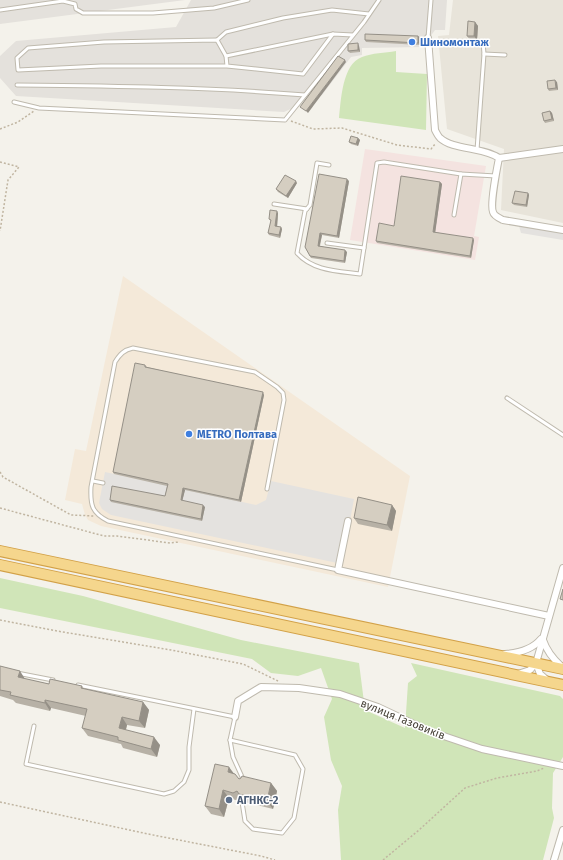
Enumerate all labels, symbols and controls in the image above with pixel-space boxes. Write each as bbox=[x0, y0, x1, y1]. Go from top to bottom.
place label: Шиномонтаж bbox=[420, 36, 489, 49]
marker: Шиномонтаж bbox=[407, 37, 417, 47]
place label: METRO Полтава bbox=[197, 428, 277, 441]
marker: METRO Полтава bbox=[184, 429, 194, 439]
street label: вулиця Газовиків bbox=[359, 697, 447, 742]
place label: АГНКС-2 bbox=[236, 794, 279, 807]
marker: АГНКС-2 bbox=[224, 795, 234, 805]

